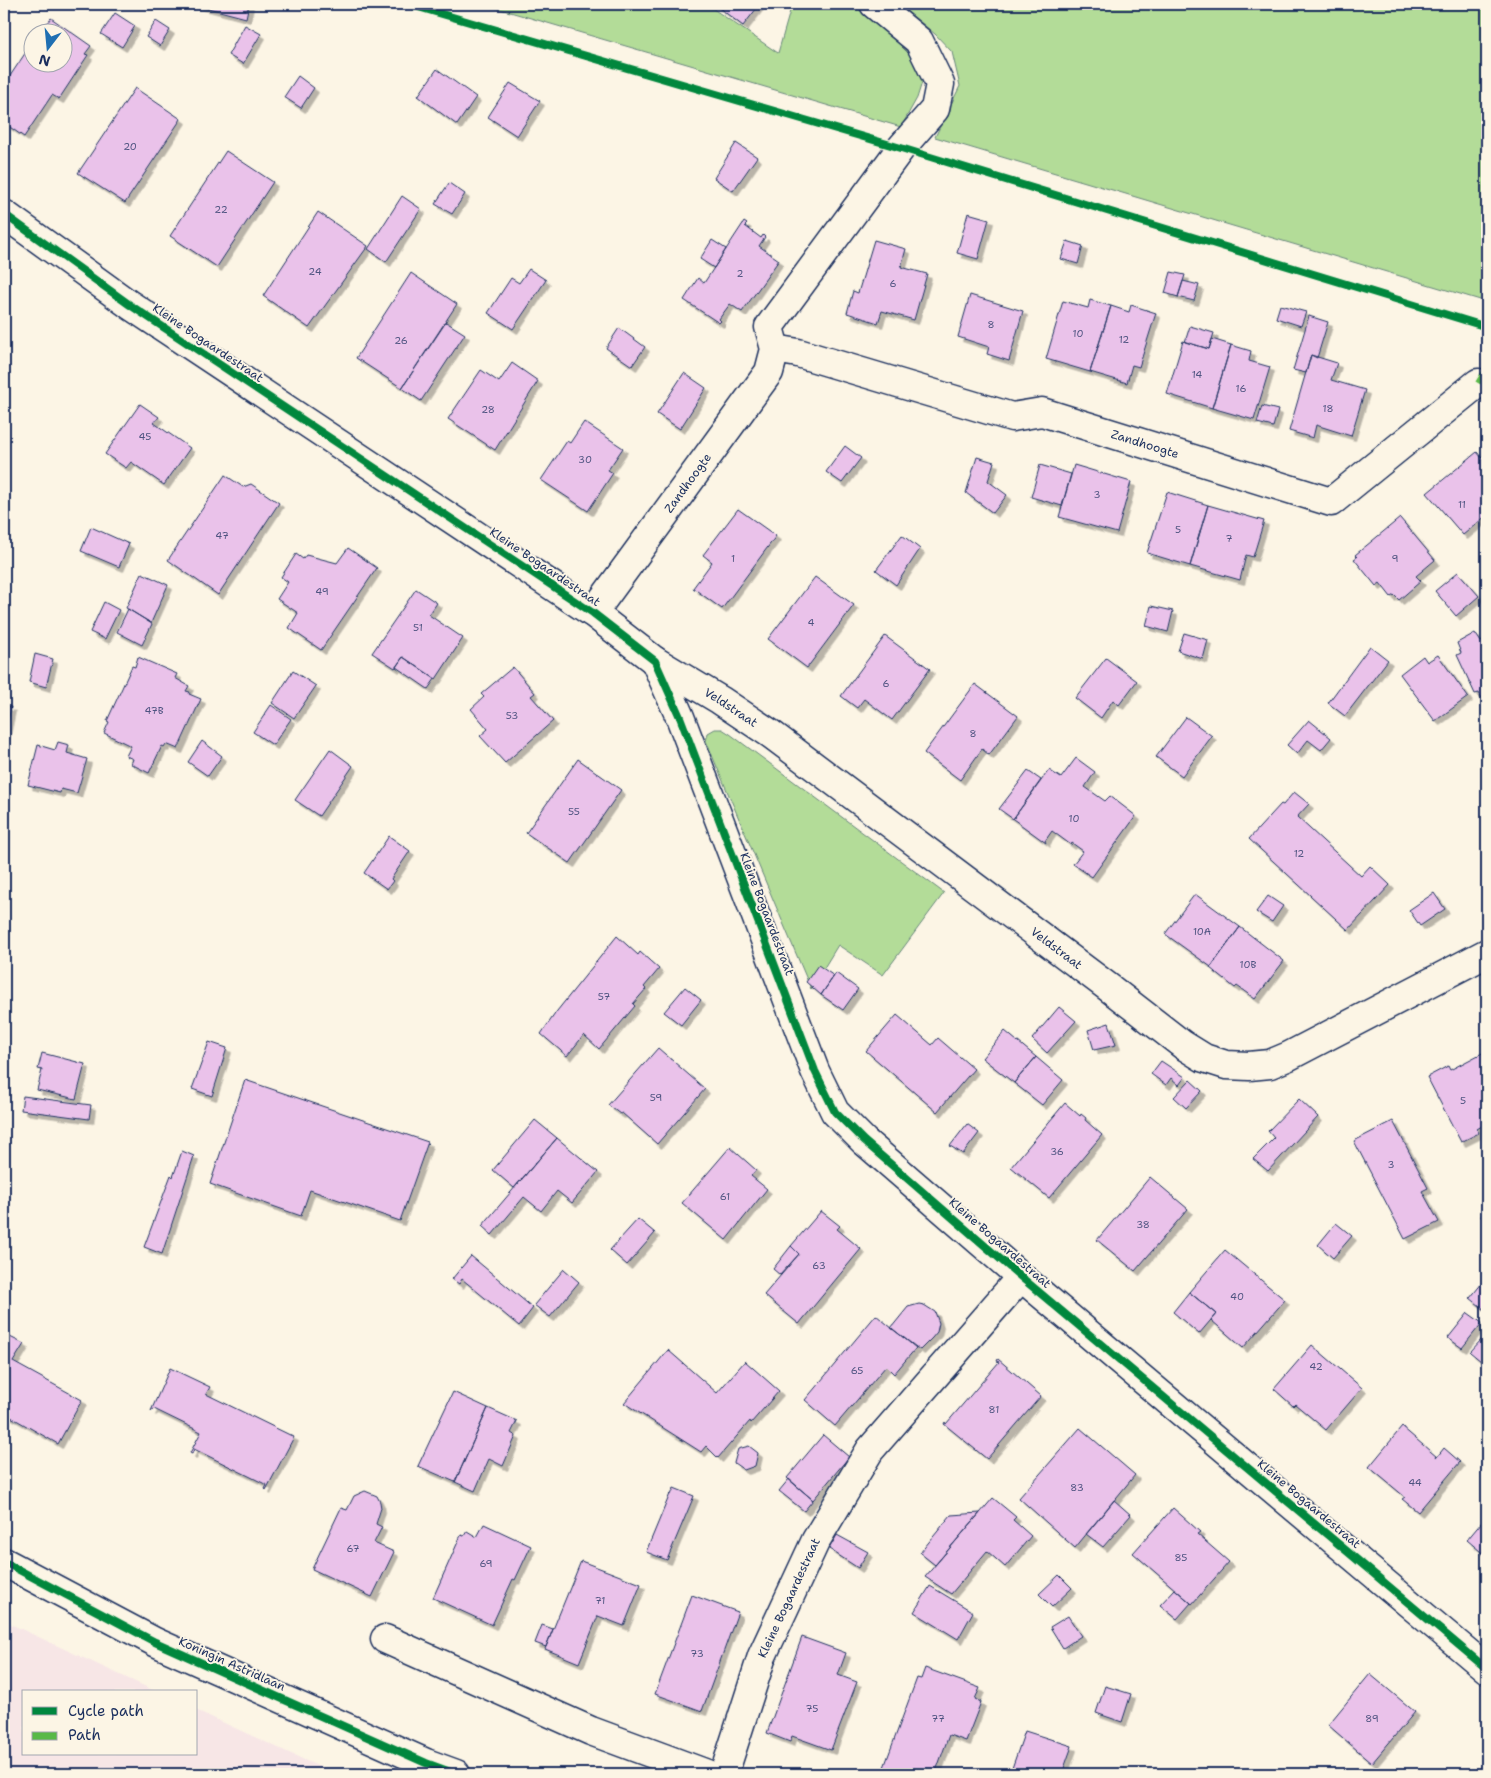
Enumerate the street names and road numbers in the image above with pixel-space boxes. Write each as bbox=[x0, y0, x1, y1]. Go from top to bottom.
street label: Kleine Bogaardestraat bbox=[149, 300, 267, 386]
street label: Zandhoogte bbox=[1109, 426, 1181, 462]
street label: Zandhoogte bbox=[661, 450, 715, 516]
street label: Kleine Bogaardestraat bbox=[486, 524, 604, 610]
street label: Veldstraat bbox=[701, 684, 761, 731]
street label: Kleine Bogaardestraat bbox=[736, 850, 798, 978]
street label: Veldstraat bbox=[1027, 924, 1086, 973]
street label: Kleine Bogaardestraat bbox=[946, 1194, 1054, 1292]
street label: Kleine Bogaardestraat bbox=[1254, 1456, 1364, 1552]
street label: Kleine Bogaardestraat bbox=[754, 1535, 824, 1660]
street label: Koningin Astridlaan bbox=[176, 1633, 288, 1695]

